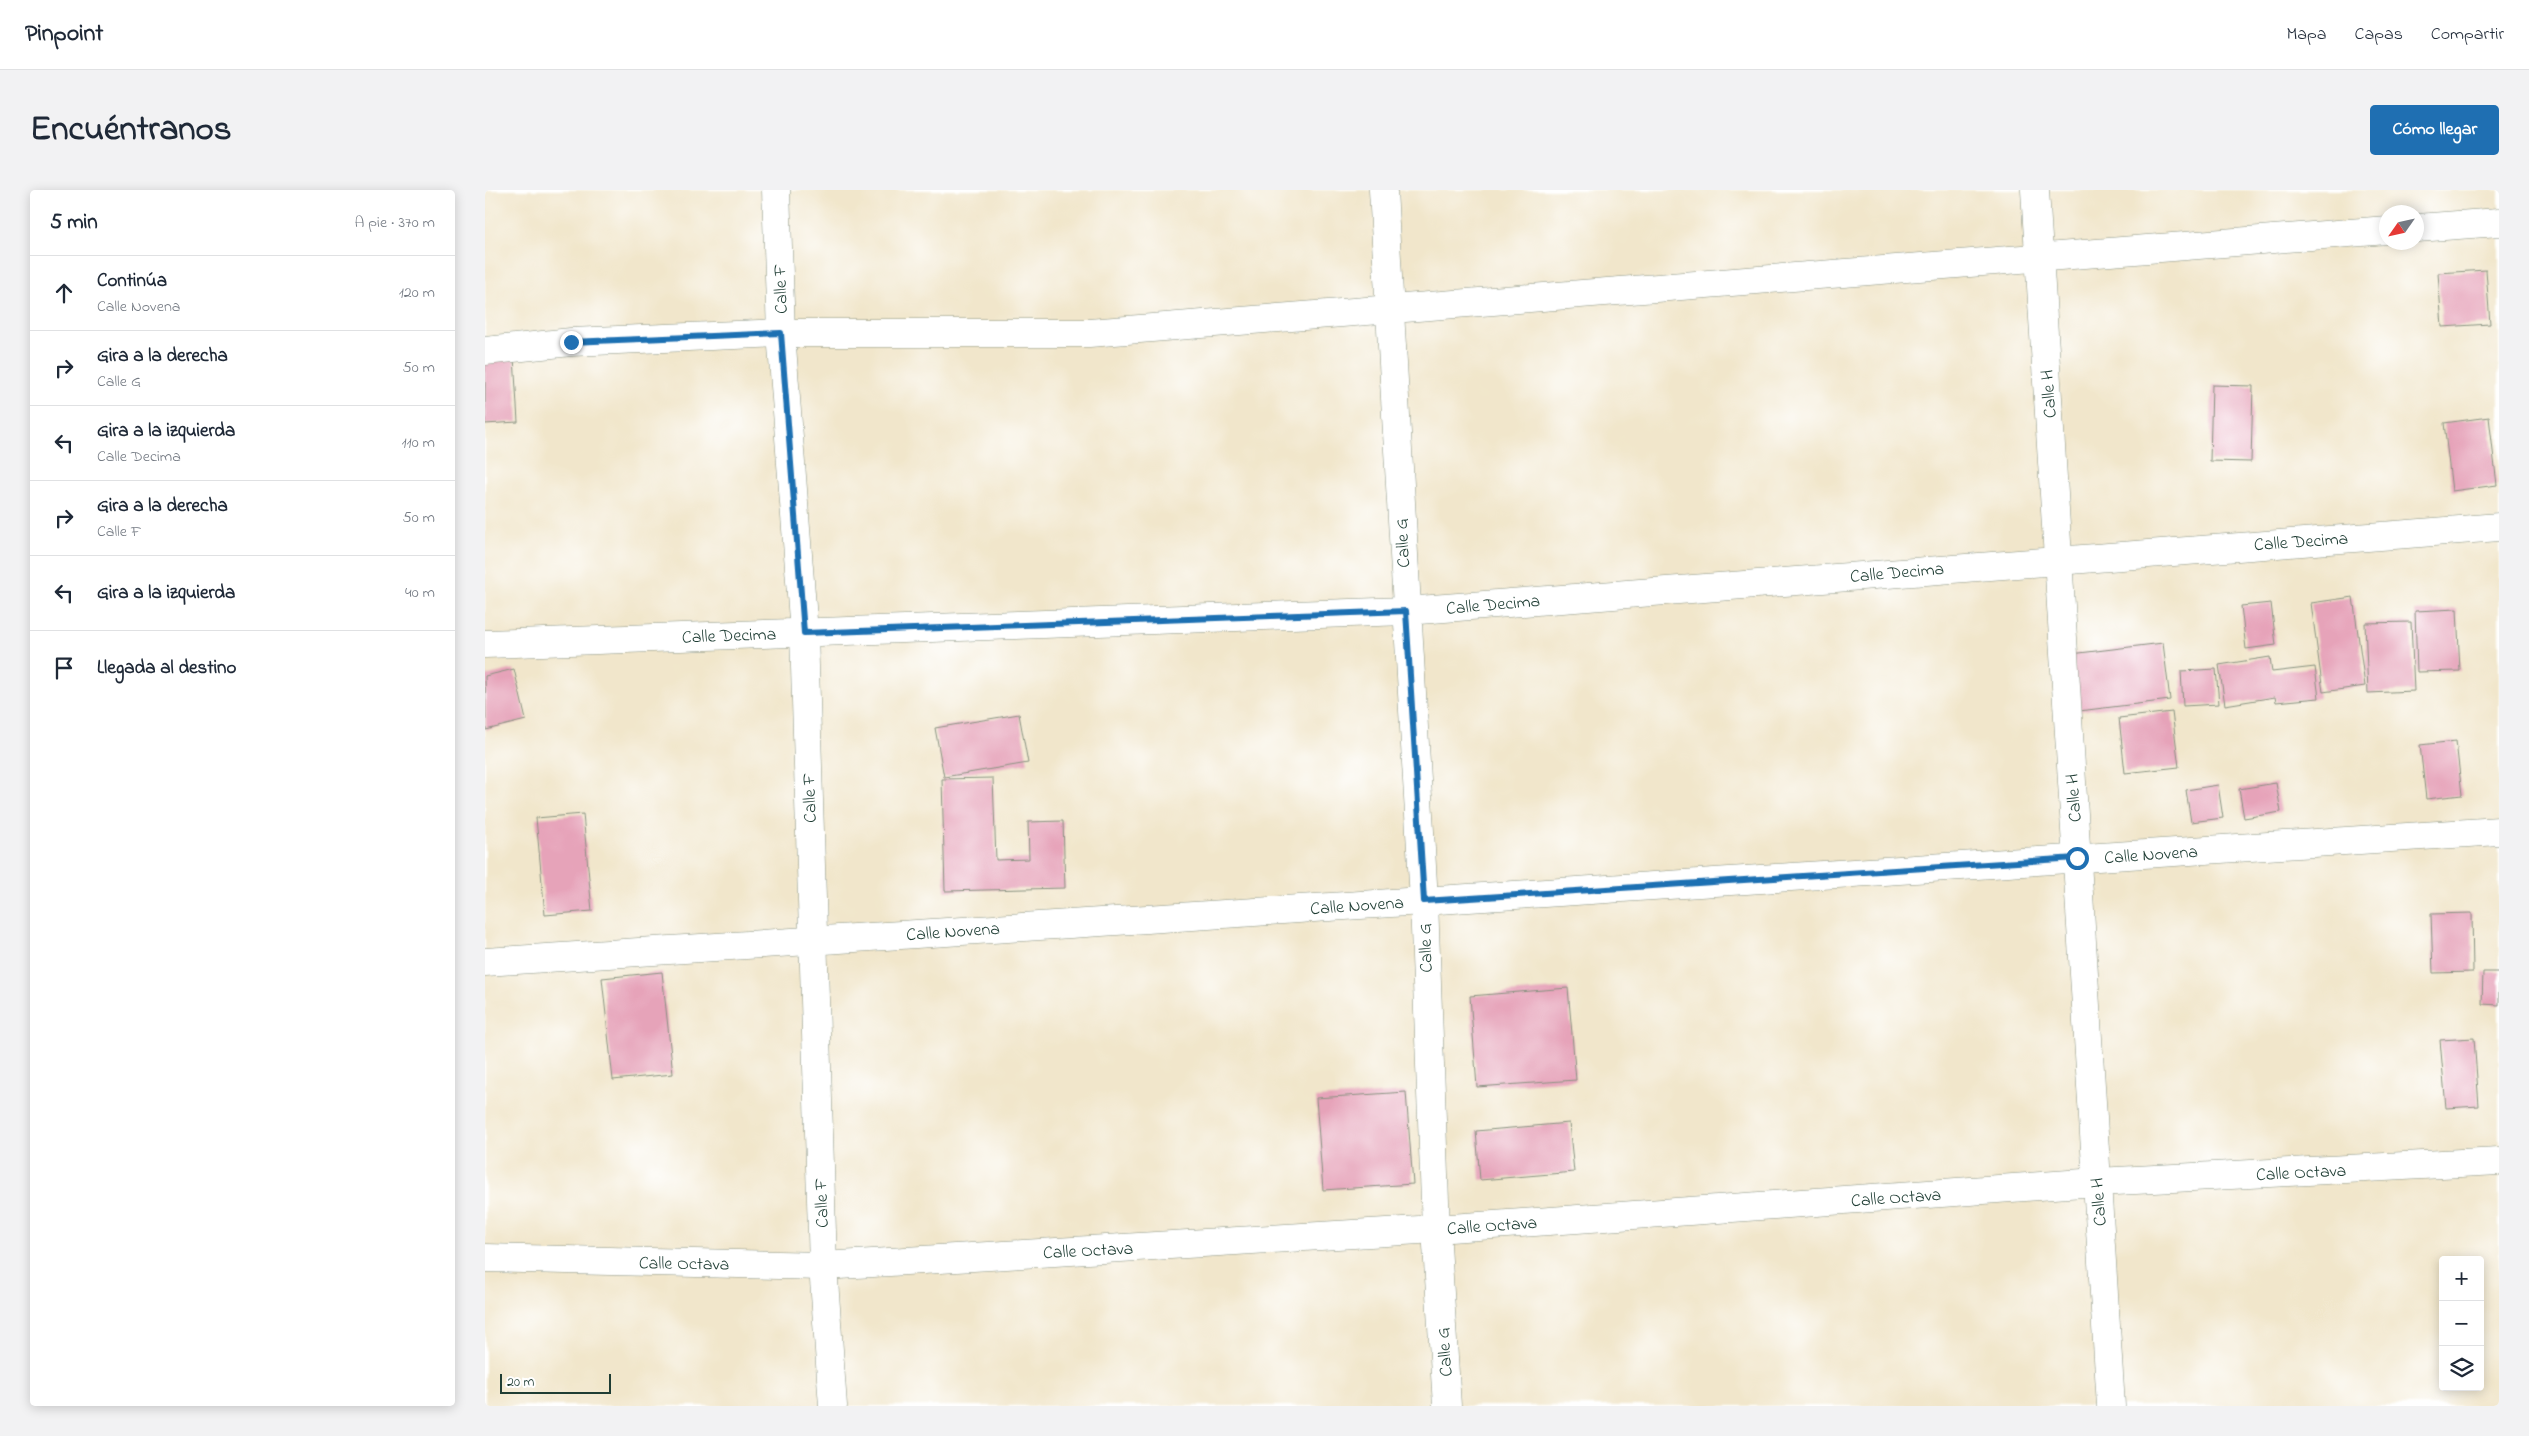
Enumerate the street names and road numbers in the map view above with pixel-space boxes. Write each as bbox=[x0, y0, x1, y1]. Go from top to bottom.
street label: Calle F bbox=[768, 263, 796, 314]
street label: Calle H bbox=[2035, 369, 2065, 419]
street label: Calle G bbox=[1390, 517, 1418, 568]
street label: Calle Decima bbox=[2253, 527, 2349, 559]
street label: Calle Decima bbox=[1849, 557, 1945, 591]
street label: Calle Decima bbox=[1445, 589, 1541, 623]
street label: Calle Decima bbox=[681, 622, 777, 652]
street label: Calle F bbox=[797, 772, 825, 823]
street label: Calle H bbox=[2060, 773, 2090, 823]
street label: Calle Novena bbox=[2103, 840, 2199, 872]
street label: Calle Novena bbox=[1309, 891, 1405, 923]
street label: Calle Novena bbox=[905, 917, 1001, 949]
street label: Calle G bbox=[1413, 923, 1441, 973]
street label: Calle Octava bbox=[2255, 1159, 2347, 1189]
street label: Calle F bbox=[809, 1177, 837, 1228]
street label: Calle H bbox=[2085, 1177, 2115, 1227]
street label: Calle Octava bbox=[1850, 1183, 1942, 1215]
street label: Calle Octava bbox=[1446, 1211, 1538, 1243]
street label: Calle Octava bbox=[1042, 1237, 1134, 1267]
street label: Calle Octava bbox=[639, 1251, 729, 1279]
street label: Calle G bbox=[1431, 1326, 1461, 1377]

